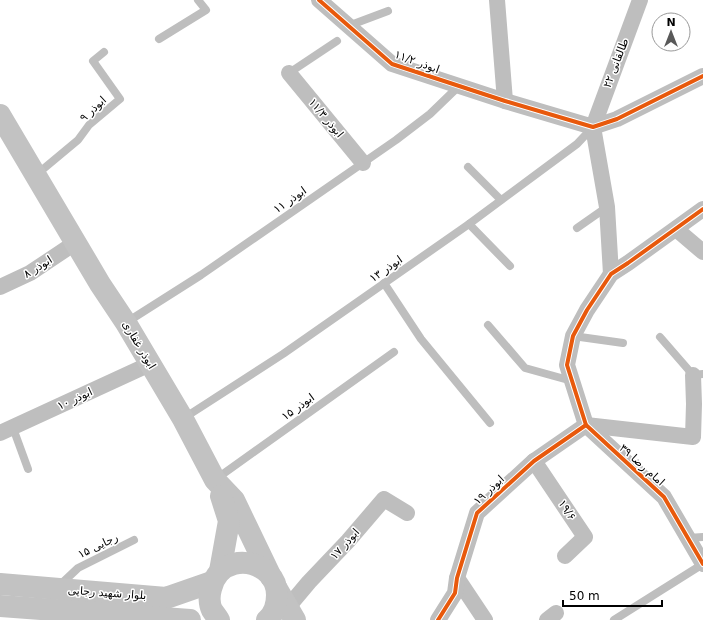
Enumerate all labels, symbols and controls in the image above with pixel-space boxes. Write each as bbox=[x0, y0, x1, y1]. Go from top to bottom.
north arrow bbox=[651, 12, 691, 52]
text: N bbox=[666, 16, 676, 29]
street label: طالقانی ۲۲ bbox=[601, 36, 631, 90]
street label: ابوذر ۱۱/۲ bbox=[393, 48, 441, 76]
street label: ابوذر ۹ bbox=[77, 94, 109, 124]
street label: ابوذر ۱۱/۳ bbox=[306, 96, 346, 140]
street label: ابوذر ۱۱ bbox=[271, 184, 309, 216]
street label: ابوذر ۸ bbox=[21, 253, 55, 281]
street label: ابوذر ۱۳ bbox=[367, 253, 405, 285]
street label: ابوذر غفاری bbox=[119, 318, 159, 372]
street label: ابوذر ۱۰ bbox=[55, 385, 95, 413]
street label: ابوذر ۱۵ bbox=[279, 391, 317, 423]
street label: امام رضا ۳۹ bbox=[617, 441, 667, 489]
street label: ابوذر ۱۹ bbox=[471, 473, 507, 507]
street label: ۱۹/۶ bbox=[556, 497, 578, 523]
street label: ابوذر ۱۷ bbox=[328, 526, 362, 562]
street label: رجایی ۱۵ bbox=[76, 531, 120, 561]
scale bar bbox=[563, 582, 662, 608]
street label: بلوار شهید رجایی bbox=[67, 584, 147, 602]
text: 50 m bbox=[569, 589, 600, 603]

